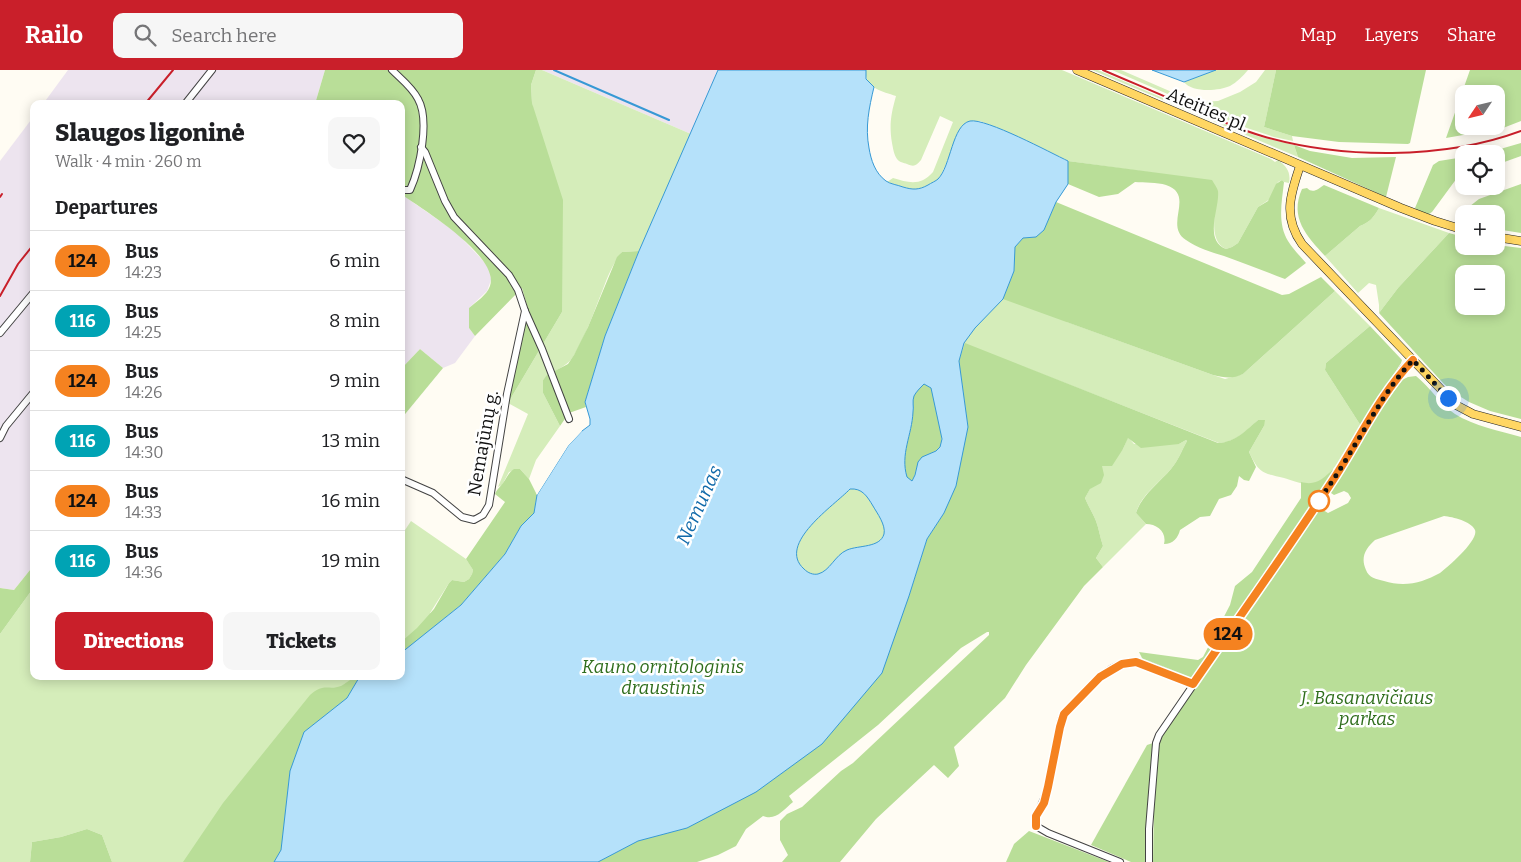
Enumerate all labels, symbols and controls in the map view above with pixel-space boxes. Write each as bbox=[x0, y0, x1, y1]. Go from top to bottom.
search box bbox=[113, 13, 463, 58]
text: Railo bbox=[25, 21, 83, 49]
icon: search bbox=[131, 21, 159, 49]
text: Search here bbox=[171, 24, 277, 47]
text: Map bbox=[1300, 24, 1336, 46]
text: Layers bbox=[1364, 24, 1419, 46]
text: Share bbox=[1447, 24, 1496, 46]
street label: Ateities pl. bbox=[1164, 83, 1252, 137]
north arrow bbox=[1455, 85, 1505, 135]
map controls bbox=[1455, 85, 1505, 315]
button: heart bbox=[328, 117, 380, 169]
text: Slaugos ligoninė bbox=[55, 119, 245, 147]
button: locate bbox=[1455, 145, 1505, 195]
text: Walk · 4 min · 260 m bbox=[55, 152, 202, 171]
text: Departures bbox=[55, 196, 158, 219]
button: + bbox=[1455, 205, 1505, 255]
text: Bus bbox=[125, 240, 159, 263]
text: 6 min bbox=[329, 249, 380, 272]
text: 124 bbox=[68, 250, 97, 272]
text: 14:23 bbox=[125, 263, 162, 282]
button: − bbox=[1455, 265, 1505, 315]
text: Bus bbox=[125, 300, 159, 323]
text: 8 min bbox=[329, 309, 380, 332]
text: 116 bbox=[69, 310, 96, 332]
text: 14:25 bbox=[125, 323, 161, 342]
text: Bus bbox=[125, 360, 159, 383]
text: 9 min bbox=[329, 369, 380, 392]
text: 124 bbox=[68, 370, 97, 392]
text: 14:26 bbox=[125, 383, 162, 402]
your location bbox=[1436, 386, 1461, 411]
street label: Nemajūnų g. bbox=[463, 388, 503, 498]
text: Bus bbox=[125, 420, 159, 443]
text: 13 min bbox=[322, 429, 380, 452]
text: 116 bbox=[69, 430, 96, 452]
text: 14:30 bbox=[125, 443, 164, 462]
water label: Nemunas bbox=[671, 462, 727, 548]
text: Bus bbox=[125, 480, 159, 503]
text: 16 min bbox=[322, 489, 380, 512]
text: 124 bbox=[68, 490, 97, 512]
unlabelled marker bbox=[1308, 490, 1330, 512]
text: 14:33 bbox=[125, 503, 162, 522]
text: Bus bbox=[125, 540, 159, 563]
text: 19 min bbox=[322, 549, 380, 572]
text: 116 bbox=[69, 550, 96, 572]
text: 14:36 bbox=[125, 563, 163, 582]
button: Directions bbox=[55, 612, 213, 670]
button: Tickets bbox=[223, 612, 380, 670]
line badge: 124 bbox=[1199, 618, 1257, 650]
text: 124 bbox=[1214, 623, 1242, 645]
park label: Kauno ornitologinis draustinis bbox=[582, 656, 745, 699]
park label: J. Basanavičiaus parkas bbox=[1299, 687, 1434, 730]

